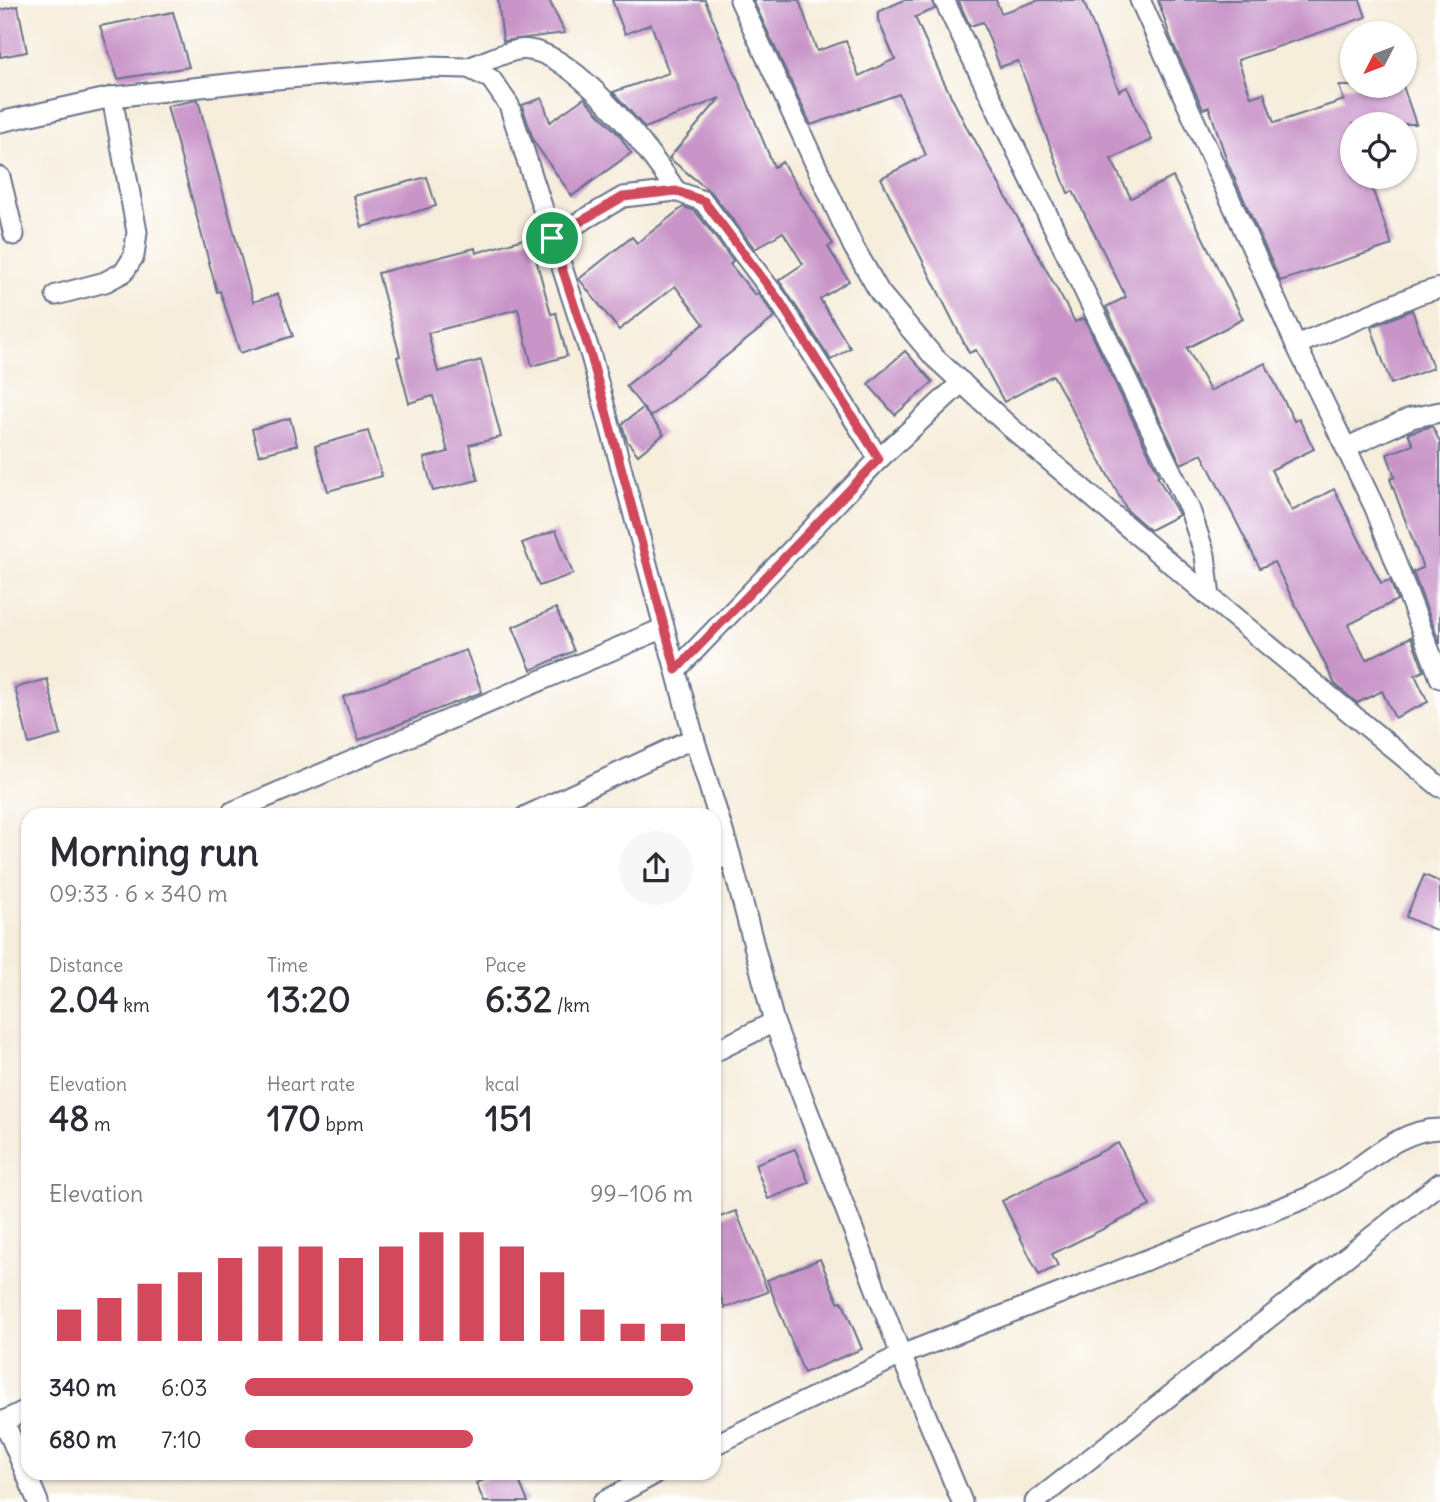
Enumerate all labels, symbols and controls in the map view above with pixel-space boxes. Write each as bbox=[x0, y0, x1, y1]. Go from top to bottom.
north arrow bbox=[1340, 21, 1418, 98]
map controls bbox=[1340, 21, 1417, 189]
button: locate bbox=[1340, 112, 1417, 189]
pin bbox=[522, 208, 582, 268]
icon: arrive bbox=[533, 219, 571, 257]
text: Morning run bbox=[49, 829, 259, 876]
button: share bbox=[619, 831, 693, 905]
text: 09:33 · 6 × 340 m bbox=[49, 879, 228, 908]
text: Distance bbox=[49, 953, 123, 977]
text: Time bbox=[267, 953, 308, 977]
text: Pace bbox=[485, 953, 526, 977]
text: 2.04 bbox=[49, 977, 119, 1021]
text: 13:20 bbox=[267, 977, 351, 1021]
text: 6:32 bbox=[485, 977, 552, 1021]
text: km bbox=[119, 993, 150, 1017]
text: /km bbox=[552, 993, 590, 1017]
text: Elevation bbox=[49, 1072, 127, 1096]
text: Heart rate bbox=[267, 1072, 355, 1096]
text: kcal bbox=[485, 1072, 519, 1096]
text: 48 bbox=[49, 1096, 89, 1140]
text: 170 bbox=[267, 1096, 321, 1140]
text: 151 bbox=[485, 1096, 533, 1140]
text: m bbox=[89, 1112, 111, 1136]
text: bpm bbox=[321, 1112, 364, 1136]
text: Elevation bbox=[49, 1179, 143, 1208]
text: 99–106 m bbox=[590, 1179, 693, 1208]
text: 340 m bbox=[49, 1373, 116, 1402]
text: 6:03 bbox=[161, 1373, 208, 1402]
text: 680 m bbox=[49, 1425, 116, 1454]
text: 7:10 bbox=[161, 1425, 202, 1454]

